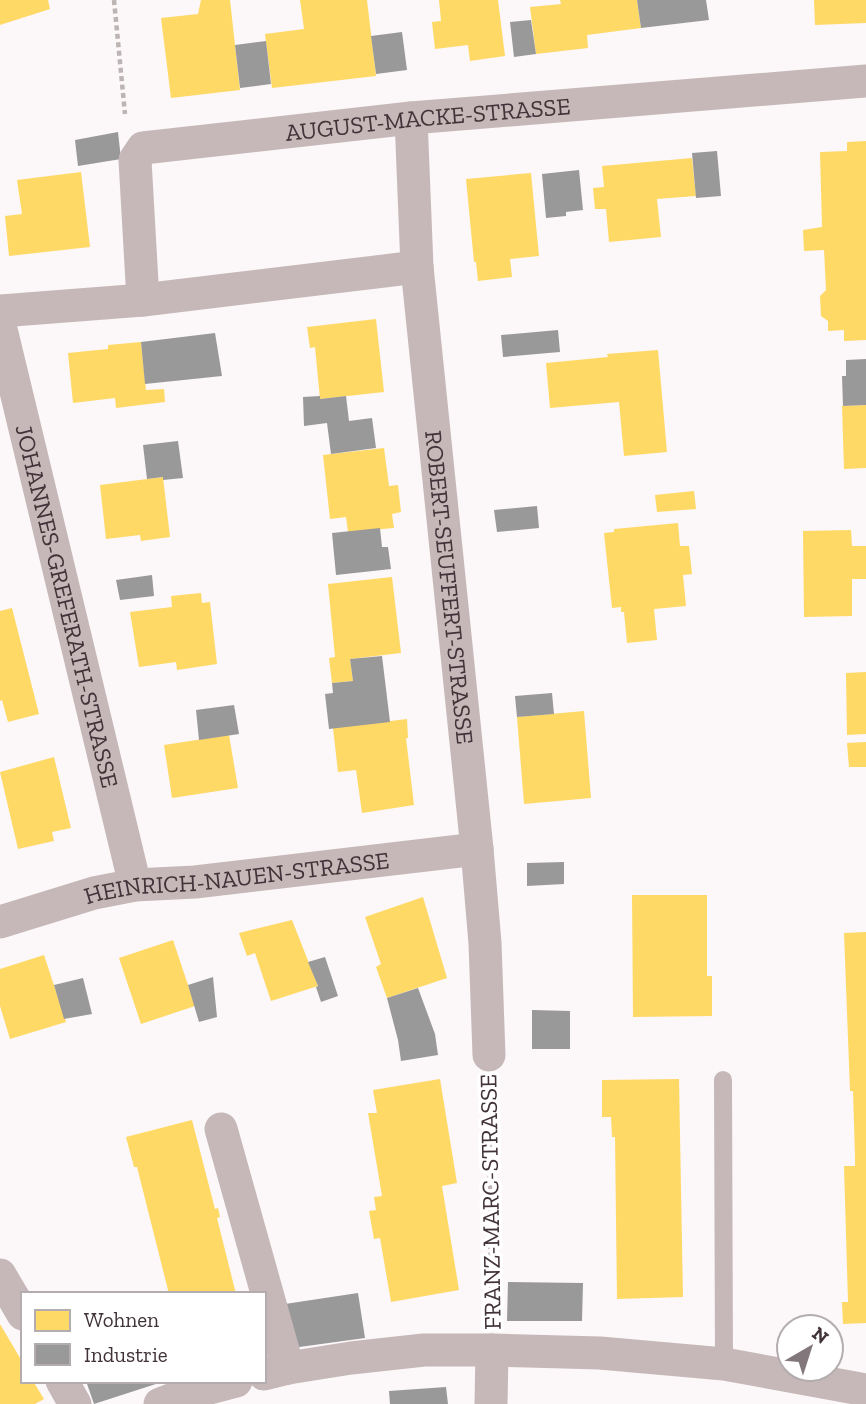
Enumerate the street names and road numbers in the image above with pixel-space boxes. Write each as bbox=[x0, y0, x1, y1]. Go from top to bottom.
street label: AUGUST-MACKE-STRASSE bbox=[284, 91, 571, 146]
street label: JOHANNES-GREFERATH-STRASSE bbox=[10, 421, 126, 791]
street label: ROBERT-SEUFFERT-STRASSE bbox=[419, 429, 481, 746]
street label: HEINRICH-NAUEN-STRASSE bbox=[80, 845, 391, 910]
street label: FRANZ-MARC-STRASSE bbox=[473, 1074, 507, 1330]

